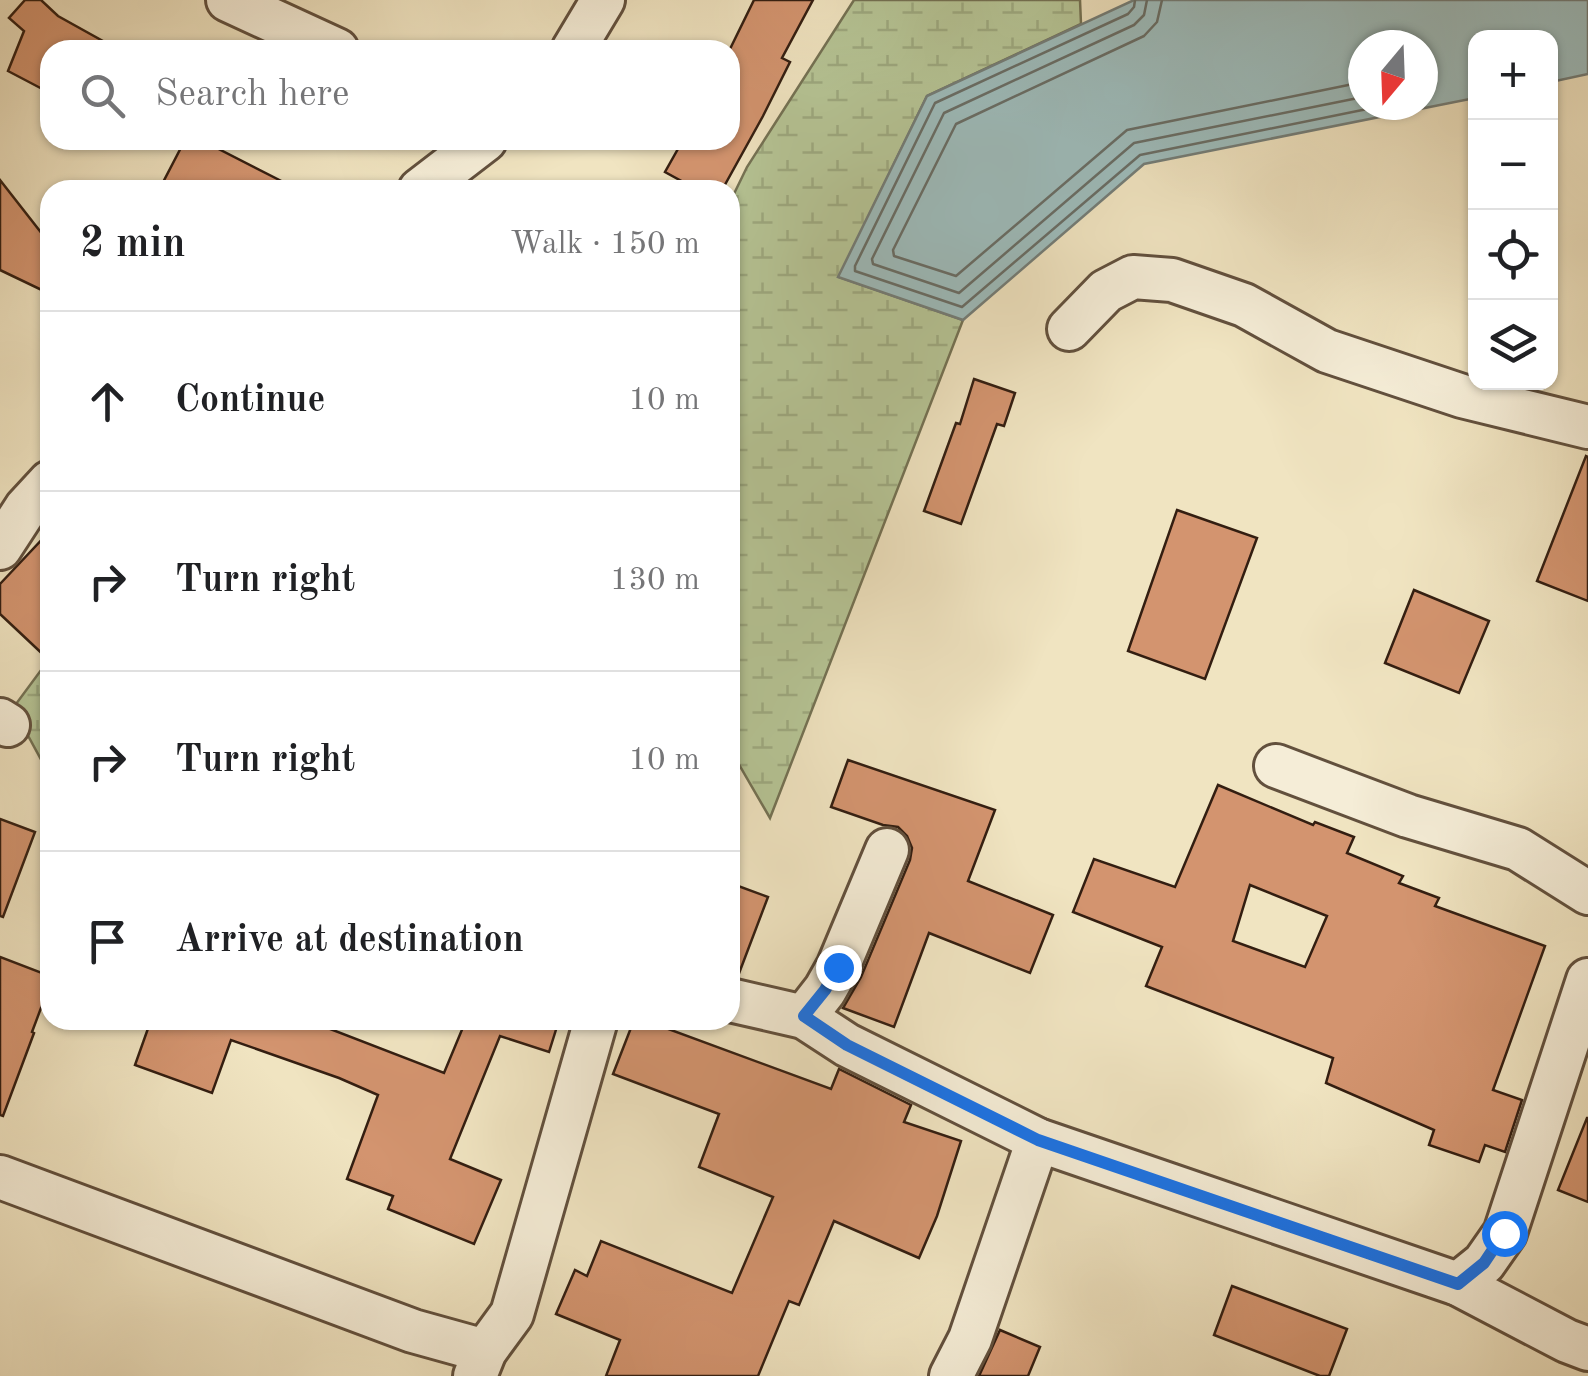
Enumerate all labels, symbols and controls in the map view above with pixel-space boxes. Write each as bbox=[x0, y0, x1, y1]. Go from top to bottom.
north arrow bbox=[1348, 30, 1438, 120]
map controls bbox=[1468, 30, 1558, 390]
button: + bbox=[1468, 30, 1558, 120]
search box bbox=[40, 40, 740, 150]
icon: search bbox=[75, 68, 130, 123]
text: Search here bbox=[155, 76, 350, 114]
button: − bbox=[1468, 120, 1558, 210]
button: locate bbox=[1468, 210, 1558, 300]
text: 2 min bbox=[80, 224, 186, 266]
text: Walk · 150 m bbox=[510, 229, 700, 261]
button: layers bbox=[1468, 300, 1558, 390]
icon: ahead bbox=[80, 374, 135, 429]
text: Continue bbox=[175, 382, 325, 420]
text: 10 m bbox=[629, 385, 700, 417]
icon: right bbox=[80, 554, 135, 609]
text: Turn right bbox=[175, 562, 355, 600]
text: 130 m bbox=[610, 565, 700, 597]
icon: right bbox=[80, 734, 135, 789]
text: Turn right bbox=[175, 742, 355, 780]
text: 10 m bbox=[629, 745, 700, 777]
icon: arrive bbox=[80, 914, 135, 969]
text: Arrive at destination bbox=[175, 922, 524, 960]
route end bbox=[816, 945, 862, 991]
route start bbox=[1482, 1211, 1528, 1257]

